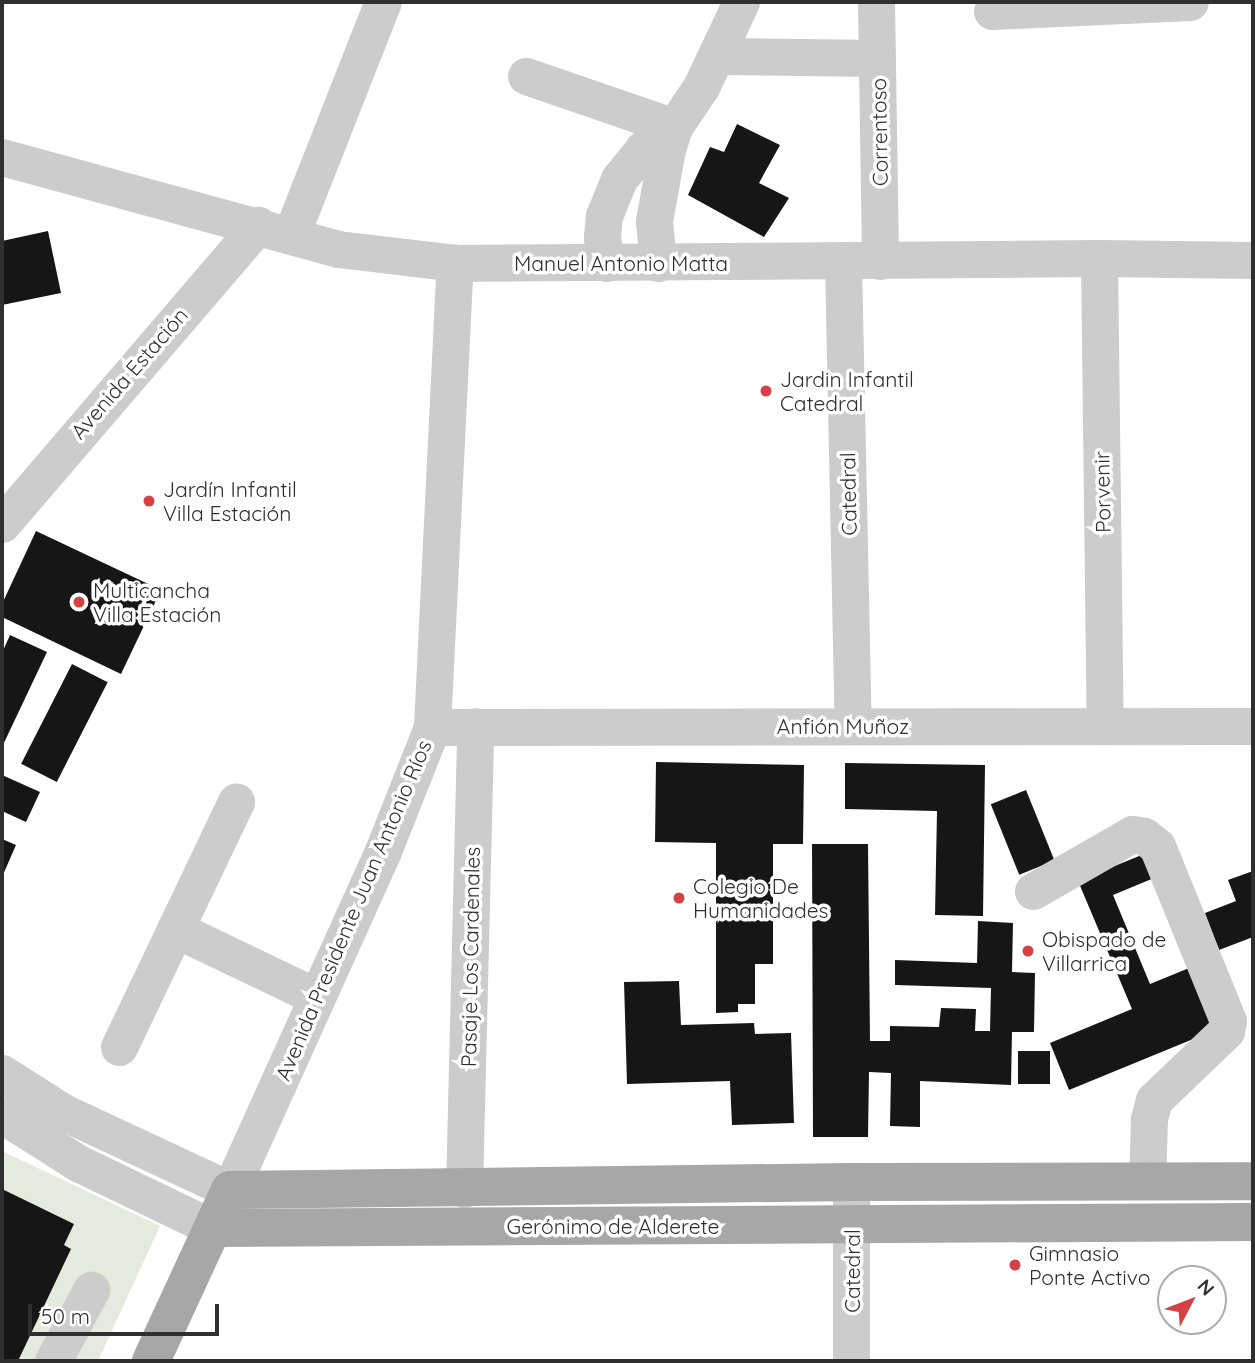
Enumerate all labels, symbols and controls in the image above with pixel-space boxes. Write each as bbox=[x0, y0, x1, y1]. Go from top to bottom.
street label: Correntoso bbox=[865, 78, 893, 186]
street label: Manuel Antonio Matta bbox=[514, 250, 728, 276]
street label: Avenida Estación bbox=[65, 302, 193, 444]
place label: Jardin Infantil Catedral bbox=[780, 366, 914, 416]
marker: Jardin Infantil Catedral bbox=[758, 383, 774, 399]
street label: Porvenir bbox=[1089, 451, 1115, 533]
street label: Catedral bbox=[835, 452, 861, 536]
place label: Jardín Infantil Villa Estación bbox=[163, 476, 297, 526]
marker: Jardín Infantil Villa Estación bbox=[141, 493, 157, 509]
place label: Multicancha Villa Estación bbox=[93, 577, 221, 627]
marker: Multicancha Villa Estación bbox=[71, 594, 87, 610]
street label: Anfión Muñoz bbox=[777, 713, 909, 739]
street label: Avenida Presidente Juan Antonio Ríos bbox=[270, 736, 436, 1084]
street label: Pasaje Los Cardenales bbox=[455, 847, 485, 1067]
place label: Colegio De Humanidades bbox=[693, 873, 828, 923]
marker: Colegio De Humanidades bbox=[671, 890, 687, 906]
place label: Obispado de Villarrica bbox=[1042, 926, 1166, 976]
marker: Obispado de Villarrica bbox=[1020, 943, 1036, 959]
street label: Gerónimo de Alderete bbox=[507, 1213, 719, 1239]
street label: Catedral bbox=[839, 1229, 865, 1313]
place label: Gimnasio Ponte Activo bbox=[1029, 1240, 1151, 1290]
marker: Gimnasio Ponte Activo bbox=[1007, 1257, 1023, 1273]
north arrow bbox=[1157, 1265, 1227, 1335]
text: N bbox=[1193, 1274, 1220, 1301]
scale bar bbox=[32, 1290, 222, 1334]
text: 50 m bbox=[41, 1303, 90, 1329]

